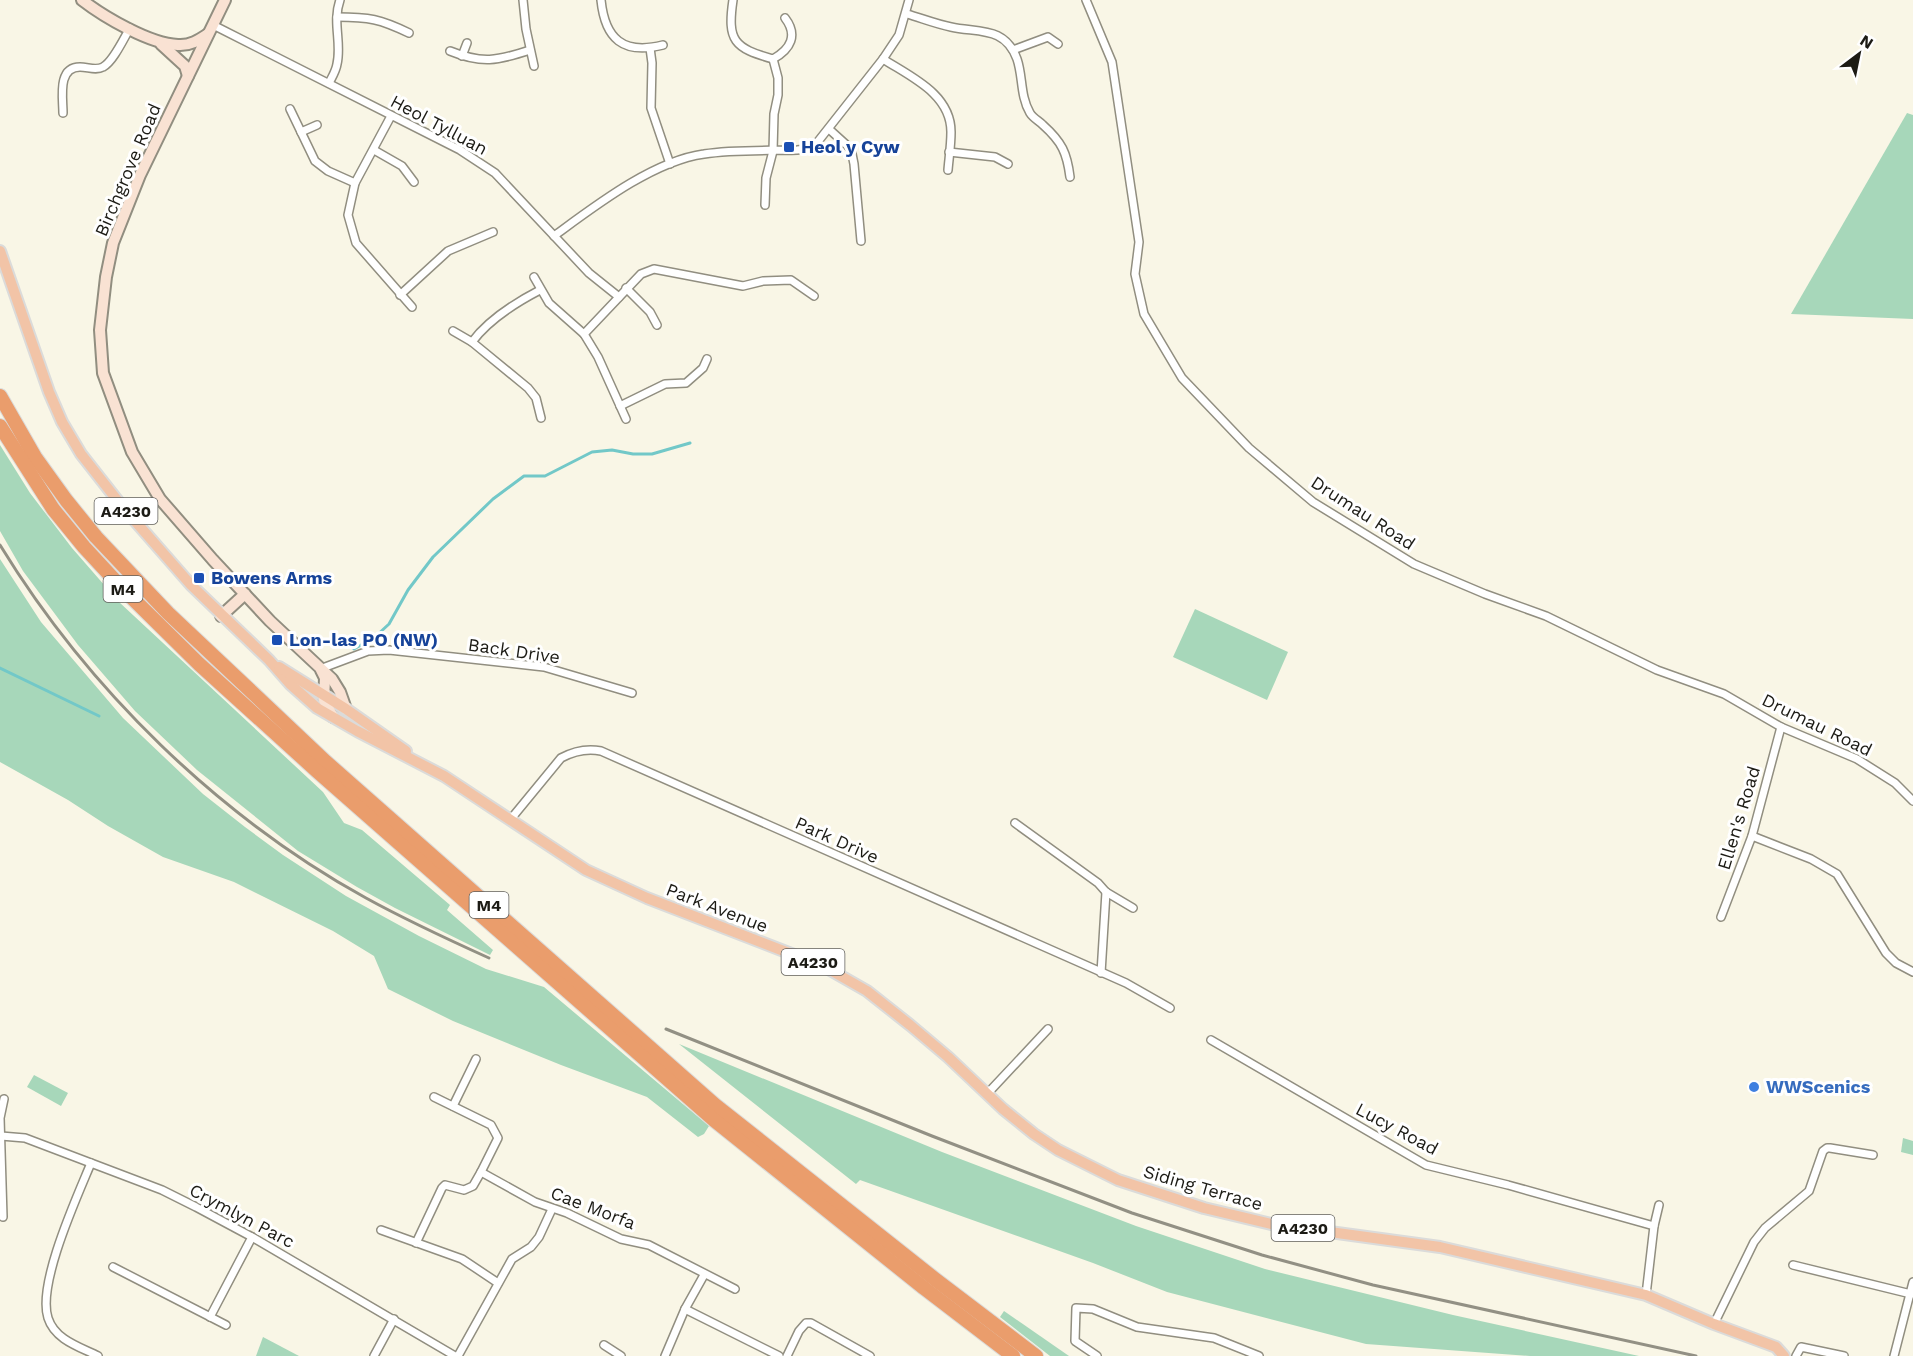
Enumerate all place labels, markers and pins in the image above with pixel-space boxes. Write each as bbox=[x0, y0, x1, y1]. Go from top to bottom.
place label: Heol y Cyw bbox=[801, 136, 900, 157]
marker: Heol y Cyw bbox=[782, 140, 796, 154]
place label: Bowens Arms bbox=[211, 567, 333, 588]
marker: Bowens Arms bbox=[192, 571, 206, 585]
place label: Lon-las PO (NW) bbox=[289, 629, 438, 650]
marker: Lon-las PO (NW) bbox=[270, 633, 284, 647]
place label: WWScenics bbox=[1766, 1076, 1871, 1097]
marker: WWScenics bbox=[1747, 1080, 1761, 1094]

